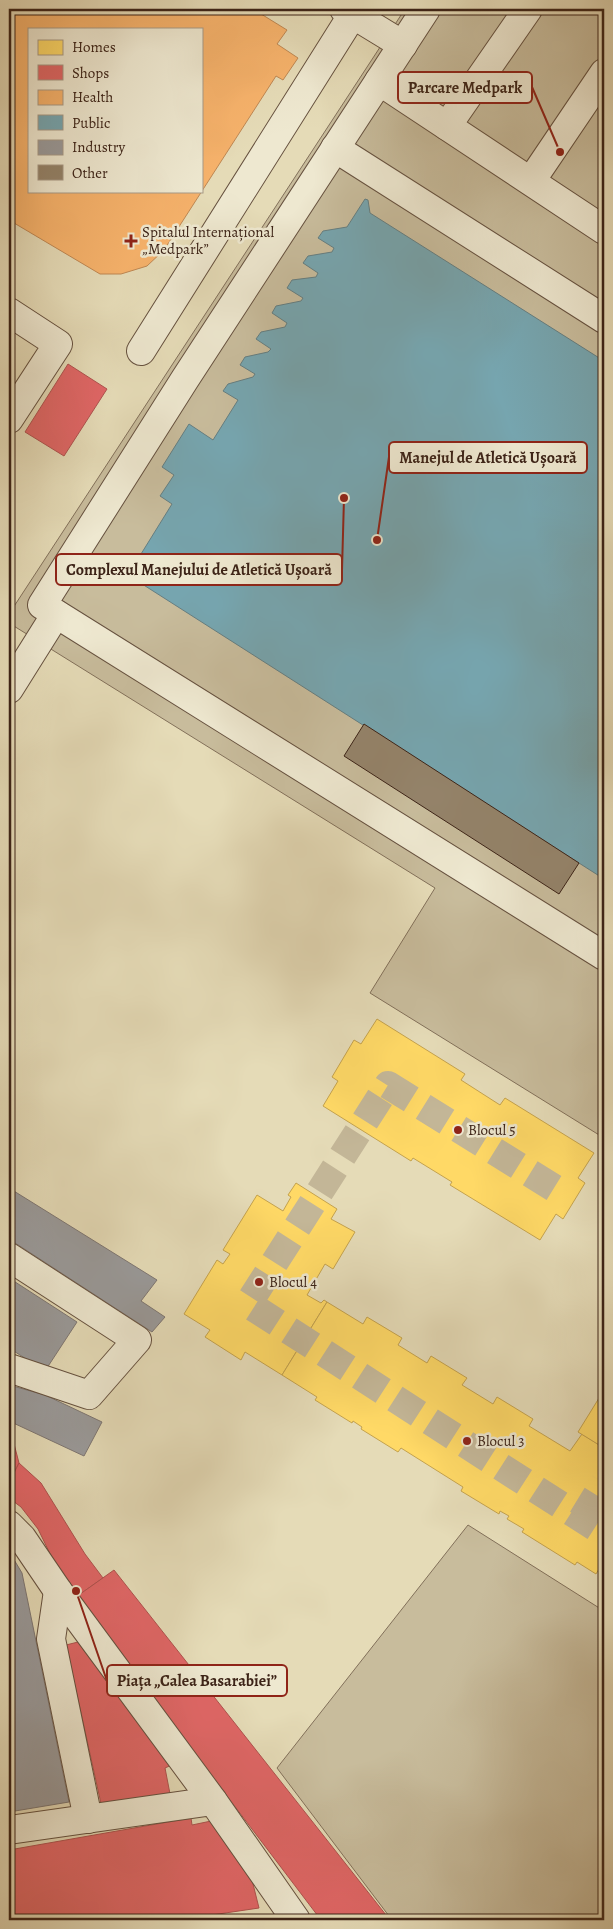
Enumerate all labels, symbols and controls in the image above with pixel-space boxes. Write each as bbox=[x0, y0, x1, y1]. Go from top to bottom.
legend bbox=[28, 28, 202, 192]
text: Homes bbox=[72, 37, 116, 57]
text: Shops bbox=[72, 63, 109, 83]
callout: Parcare Medpark bbox=[398, 72, 532, 103]
text: Parcare Medpark bbox=[408, 77, 523, 99]
text: Health bbox=[72, 87, 113, 107]
text: Public bbox=[72, 113, 110, 133]
text: Industry bbox=[72, 137, 126, 157]
text: Other bbox=[72, 163, 108, 183]
place label: Spitalul Internațional „Medpark” bbox=[142, 222, 274, 259]
marker: Spitalul Internațional „Medpark” bbox=[124, 234, 138, 248]
callout: Manejul de Atletică Ușoară bbox=[389, 442, 587, 473]
text: Manejul de Atletică Ușoară bbox=[399, 447, 577, 469]
callout: Complexul Manejului de Atletică Ușoară bbox=[56, 554, 342, 585]
text: Complexul Manejului de Atletică Ușoară bbox=[66, 559, 332, 581]
place label: Blocul 5 bbox=[468, 1120, 516, 1140]
marker: Blocul 5 bbox=[452, 1124, 464, 1136]
place label: Blocul 4 bbox=[269, 1272, 317, 1292]
marker: Blocul 4 bbox=[253, 1276, 265, 1288]
place label: Blocul 3 bbox=[477, 1431, 524, 1451]
marker: Blocul 3 bbox=[461, 1435, 473, 1447]
callout: Piața „Calea Basarabiei” bbox=[107, 1665, 287, 1696]
text: Piața „Calea Basarabiei” bbox=[117, 1670, 277, 1692]

